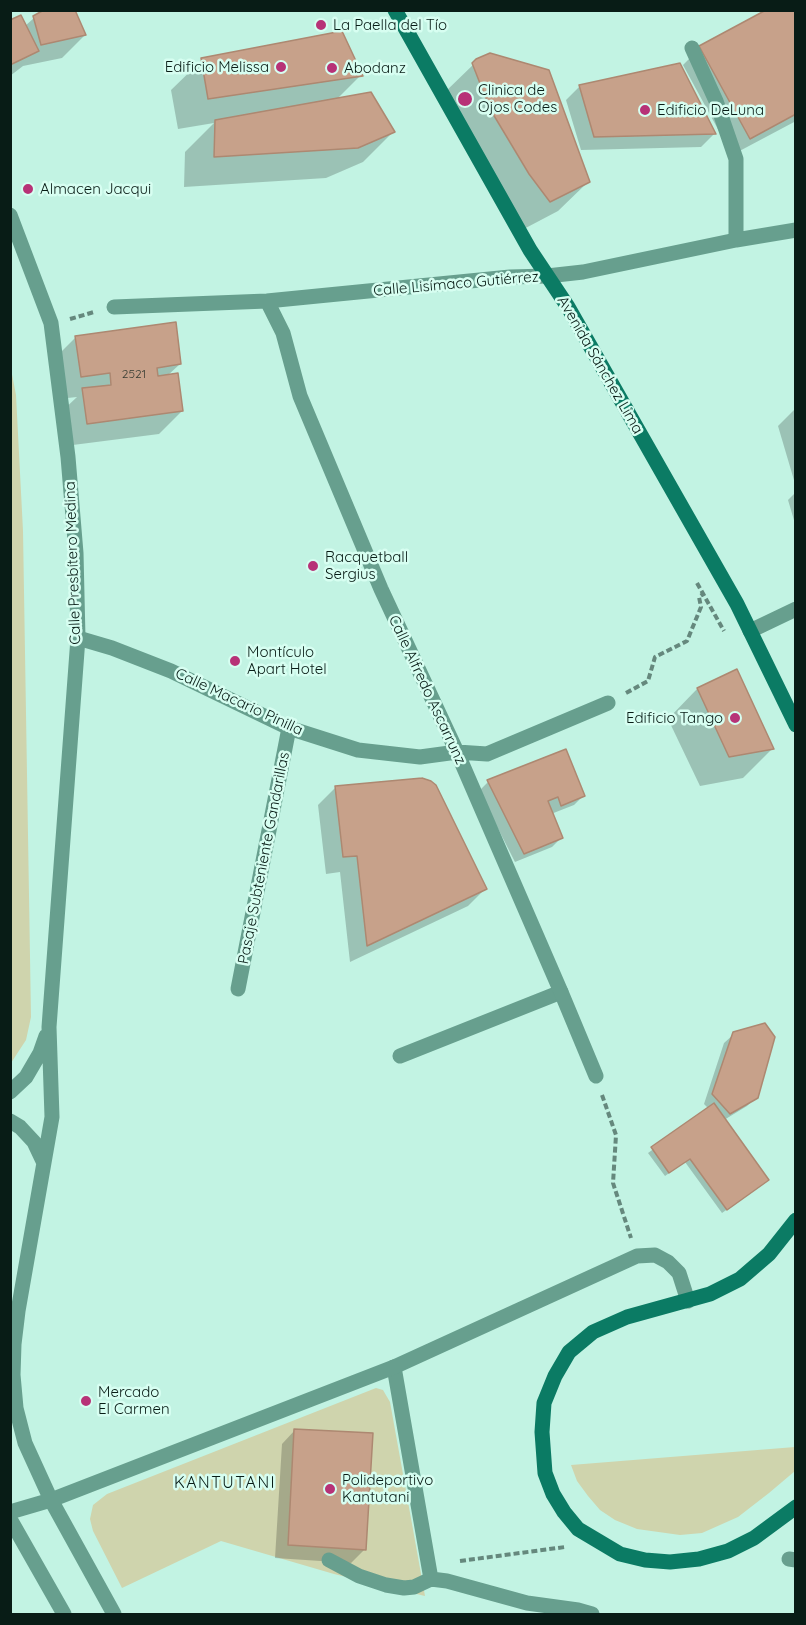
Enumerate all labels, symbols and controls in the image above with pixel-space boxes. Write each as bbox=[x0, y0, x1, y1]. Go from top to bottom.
place label: La Paella del Tío bbox=[333, 16, 447, 34]
marker: La Paella del Tío bbox=[314, 18, 328, 32]
place label: Edificio Melissa bbox=[165, 58, 269, 76]
place label: Abodanz bbox=[344, 59, 406, 77]
marker: Edificio Melissa bbox=[274, 60, 288, 74]
marker: Abodanz bbox=[325, 61, 339, 75]
place label: Clinica de Ojos Codes bbox=[478, 81, 557, 116]
marker: Clinica de Ojos Codes bbox=[456, 90, 474, 108]
place label: Edificio DeLuna bbox=[657, 101, 764, 119]
marker: Edificio DeLuna bbox=[638, 103, 652, 117]
place label: Almacen Jacqui bbox=[40, 180, 151, 198]
marker: Almacen Jacqui bbox=[21, 182, 35, 196]
street label: Calle Lisímaco Gutiérrez bbox=[373, 268, 539, 300]
street label: Avenida Sánchez Lima bbox=[553, 293, 647, 437]
house number: 2521 bbox=[122, 367, 146, 381]
street label: Calle Presbítero Medina bbox=[61, 481, 85, 645]
place label: Racquetball Sergius bbox=[325, 548, 408, 583]
marker: Racquetball Sergius bbox=[306, 559, 320, 573]
street label: Calle Alfredo Ascarrunz bbox=[385, 613, 469, 767]
place label: Montículo Apart Hotel bbox=[247, 643, 327, 678]
marker: Montículo Apart Hotel bbox=[228, 654, 242, 668]
street label: Calle Macario Pinilla bbox=[172, 665, 306, 739]
place label: Edificio Tango bbox=[626, 709, 723, 727]
marker: Edificio Tango bbox=[728, 711, 742, 725]
street label: Pasaje Subteniente Gandarillas bbox=[235, 750, 293, 966]
place label: Mercado El Carmen bbox=[98, 1383, 170, 1418]
marker: Mercado El Carmen bbox=[79, 1394, 93, 1408]
place label: Polideportivo Kantutani bbox=[342, 1471, 433, 1506]
district label: KANTUTANI bbox=[174, 1473, 276, 1493]
marker: Polideportivo Kantutani bbox=[323, 1482, 337, 1496]

